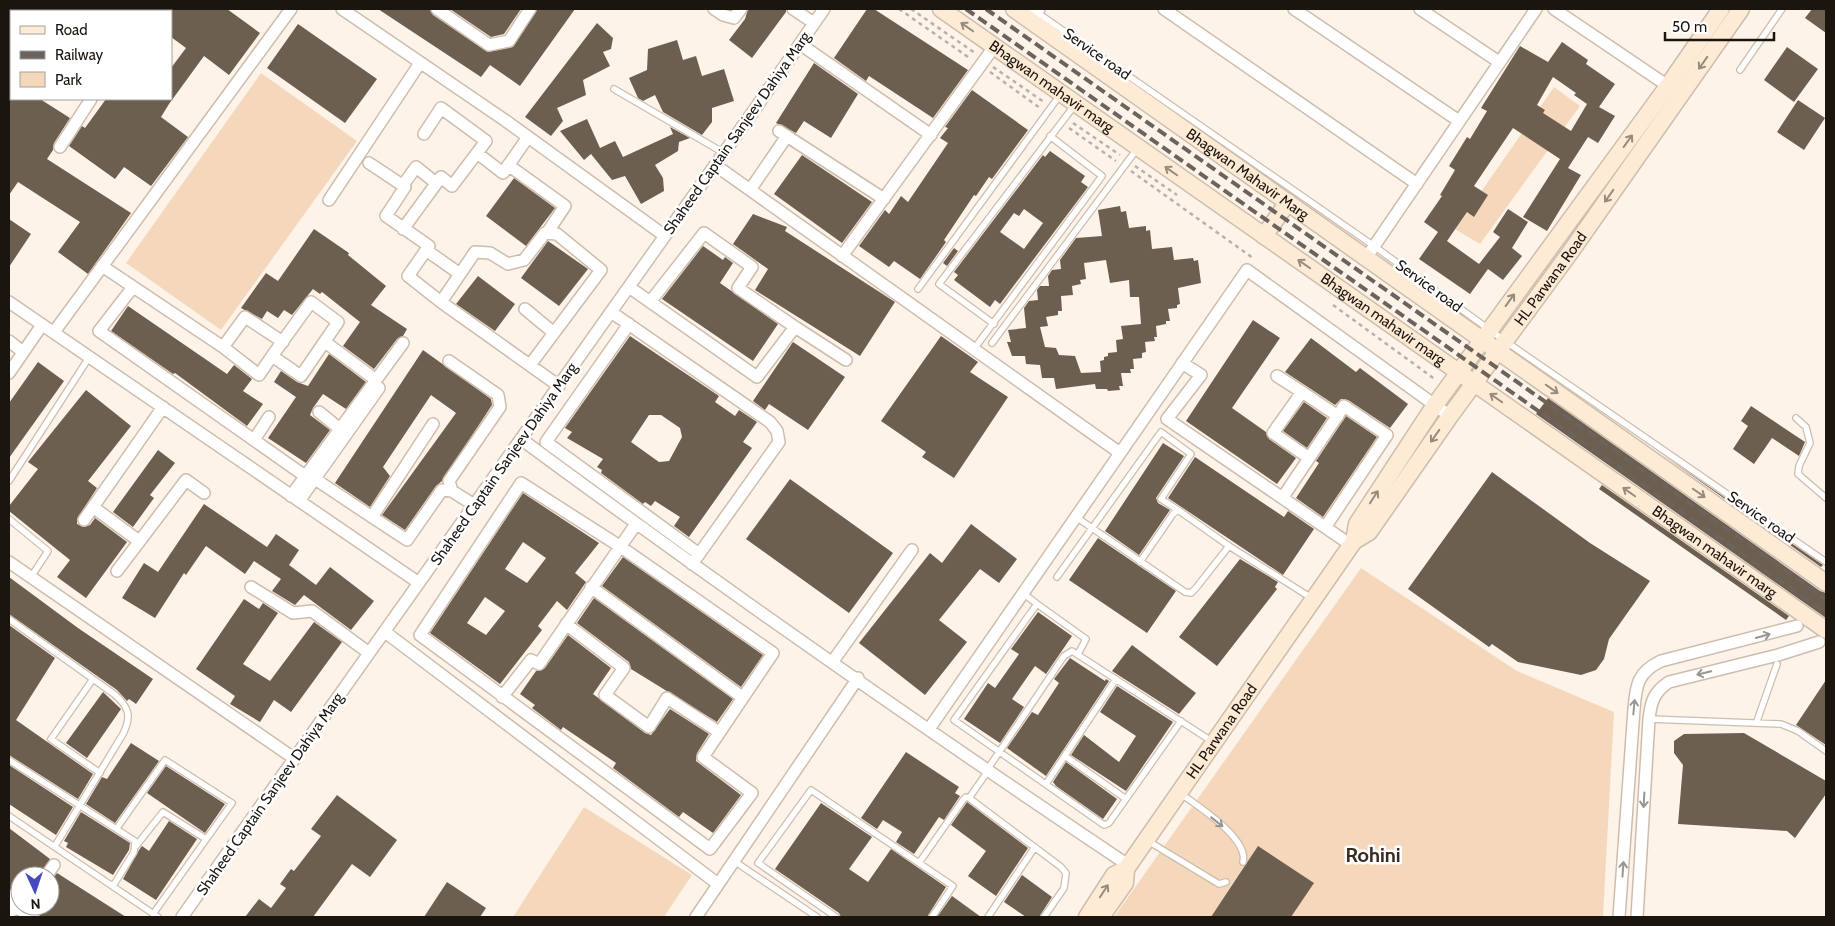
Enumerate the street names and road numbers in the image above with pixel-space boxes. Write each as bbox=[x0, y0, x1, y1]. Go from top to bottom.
street label: Service road bbox=[1060, 24, 1134, 84]
street label: Shaheed Captain Sanjeev Dahiya Marg bbox=[660, 28, 814, 238]
street label: Bhagwan mahavir marg bbox=[986, 37, 1118, 137]
street label: Bhagwan Mahavir Marg bbox=[1183, 125, 1313, 224]
street label: HL Parwana Road bbox=[1511, 228, 1591, 329]
street label: Service road bbox=[1392, 256, 1466, 316]
street label: Bhagwan mahavir marg bbox=[1317, 269, 1449, 369]
street label: Shaheed Captain Sanjeev Dahiya Marg bbox=[427, 359, 581, 569]
street label: Service road bbox=[1724, 487, 1798, 547]
street label: Bhagwan mahavir marg bbox=[1649, 502, 1781, 602]
street label: HL Parwana Road bbox=[1183, 680, 1261, 782]
street label: Shaheed Captain Sanjeev Dahiya Marg bbox=[193, 689, 347, 899]

